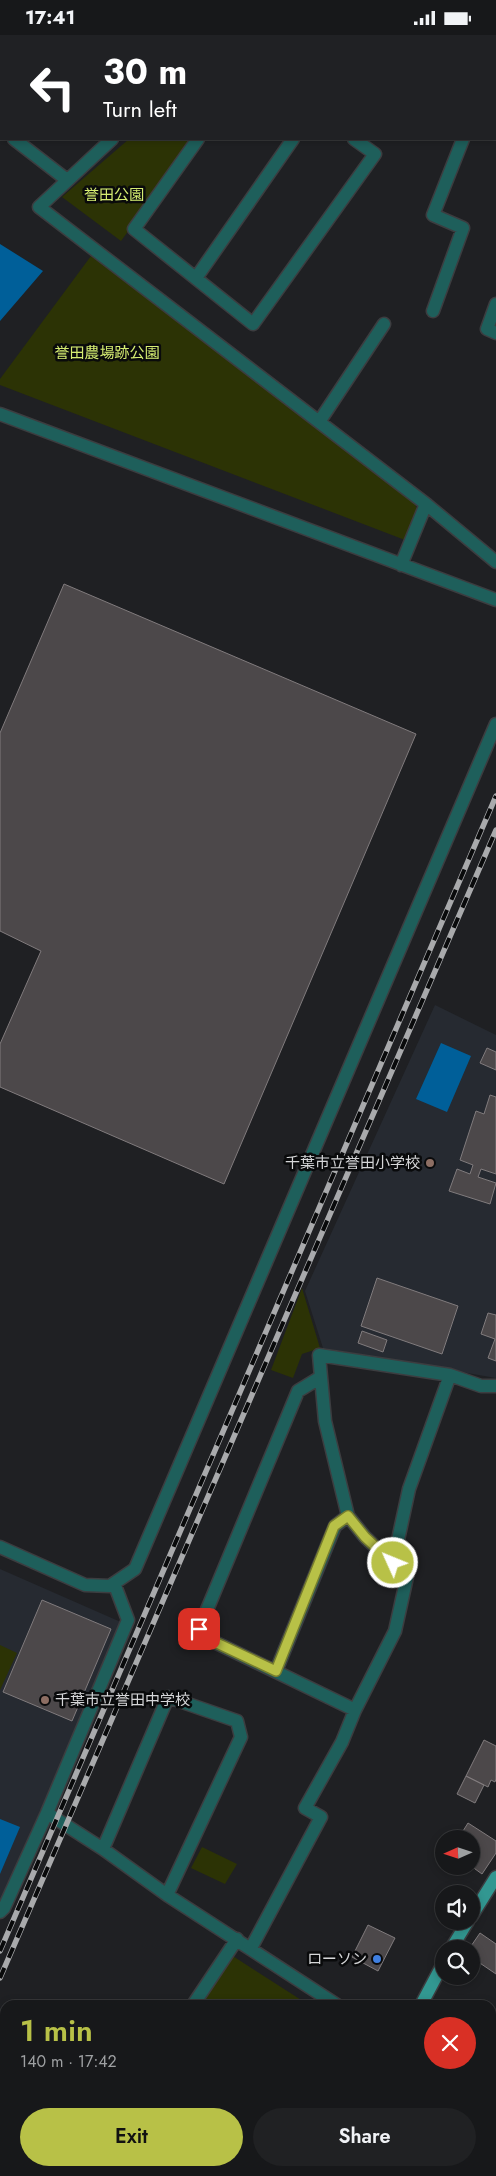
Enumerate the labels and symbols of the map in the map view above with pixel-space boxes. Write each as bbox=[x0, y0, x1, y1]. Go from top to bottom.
park label: 誉田公園 bbox=[84, 184, 144, 206]
park label: 誉田農場跡公園 bbox=[54, 342, 160, 364]
place label: 千葉市立誉田小学校 bbox=[285, 1152, 420, 1174]
marker: 千葉市立誉田小学校 bbox=[424, 1157, 436, 1169]
position arrow bbox=[366, 1536, 418, 1588]
pin bbox=[178, 1608, 220, 1650]
place label: 千葉市立誉田中学校 bbox=[55, 1689, 190, 1711]
marker: 千葉市立誉田中学校 bbox=[39, 1694, 51, 1706]
north arrow bbox=[435, 1830, 480, 1875]
place label: ローソン bbox=[307, 1948, 367, 1970]
marker: ローソン bbox=[371, 1953, 383, 1965]

